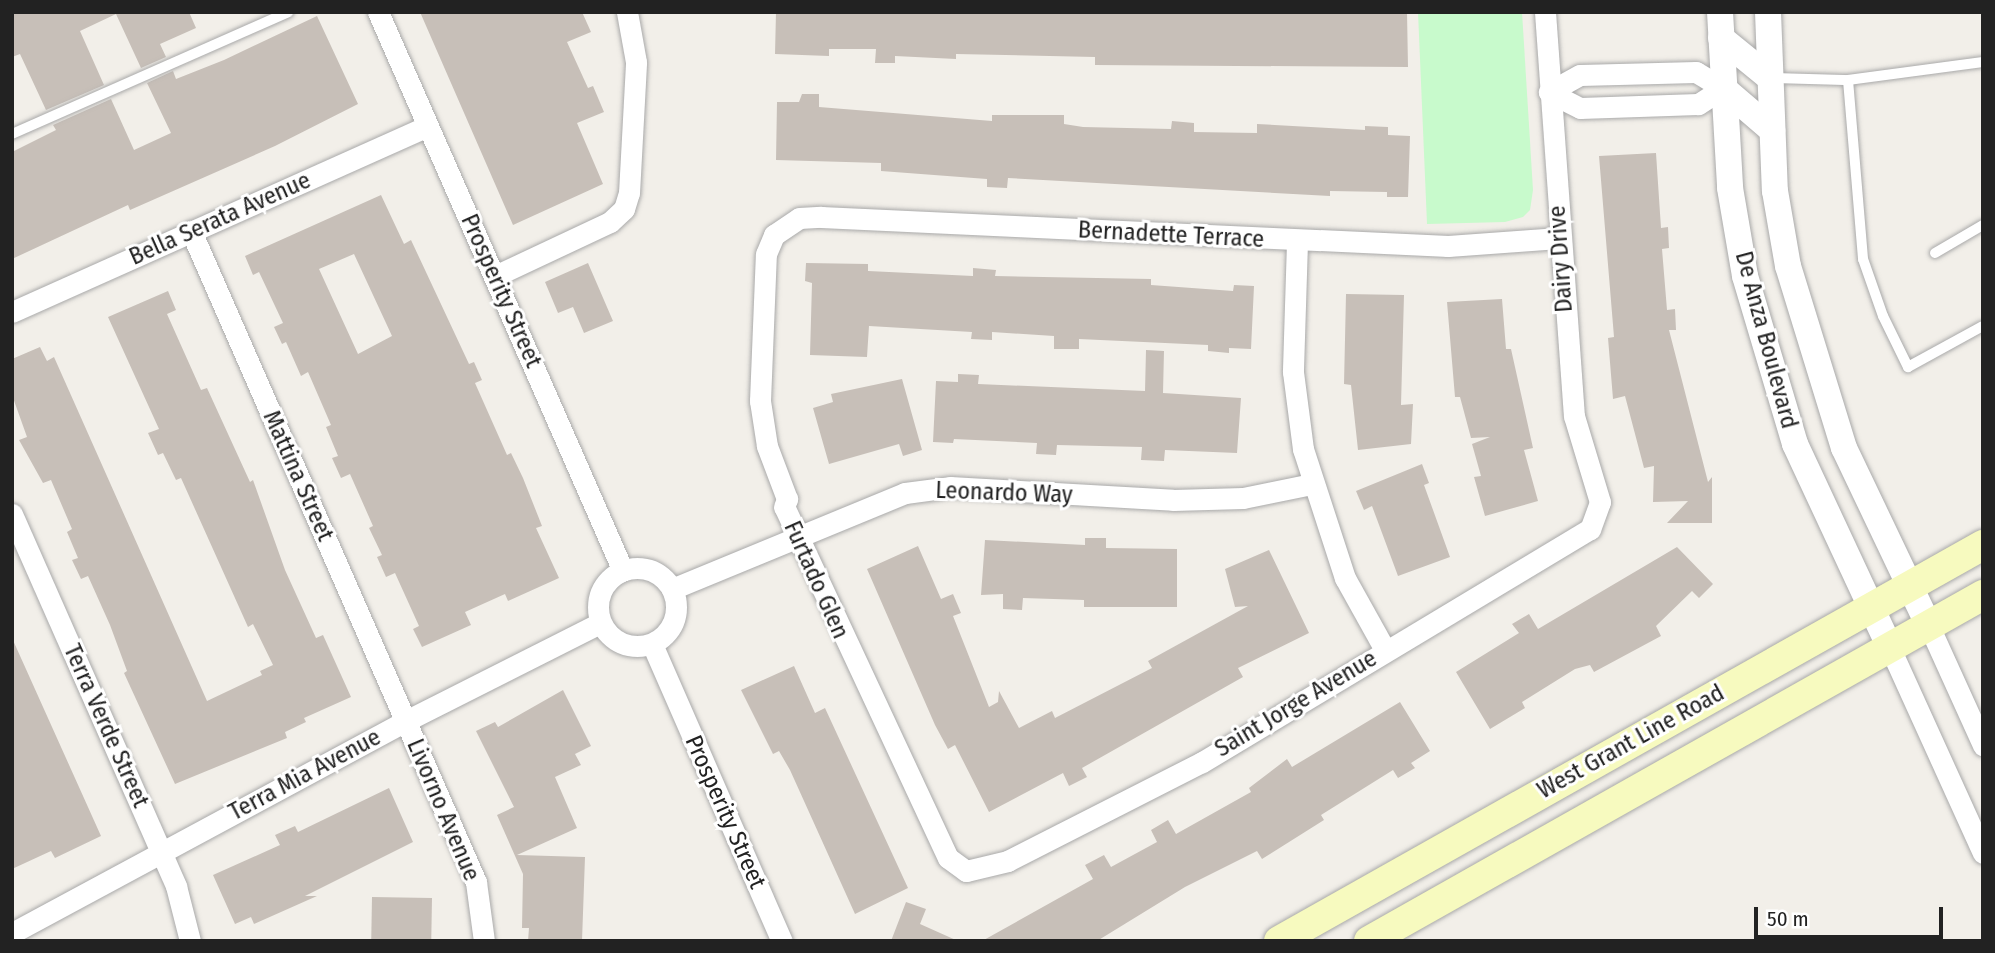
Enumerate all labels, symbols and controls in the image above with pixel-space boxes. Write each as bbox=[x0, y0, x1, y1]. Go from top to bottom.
street label: Bella Serata Avenue bbox=[125, 166, 315, 272]
street label: Dairy Drive bbox=[1543, 205, 1579, 313]
street label: Prosperity Street bbox=[454, 210, 548, 372]
street label: Bernadette Terrace bbox=[1077, 216, 1265, 254]
street label: De Anza Boulevard bbox=[1729, 248, 1803, 432]
street label: Mattina Street bbox=[256, 406, 340, 546]
street label: Leonardo Way bbox=[935, 476, 1073, 510]
street label: Furtado Glen bbox=[777, 517, 855, 643]
street label: Terra Verde Street bbox=[57, 640, 155, 812]
street label: Saint Jorge Avenue bbox=[1210, 644, 1382, 764]
street label: West Grant Line Road bbox=[1533, 679, 1729, 805]
street label: Terra Mia Avenue bbox=[224, 723, 386, 827]
street label: Prosperity Street bbox=[678, 731, 772, 893]
street label: Livorno Avenue bbox=[400, 735, 486, 885]
scale bar bbox=[1757, 894, 1946, 938]
text: 50 m bbox=[1767, 906, 1809, 932]

